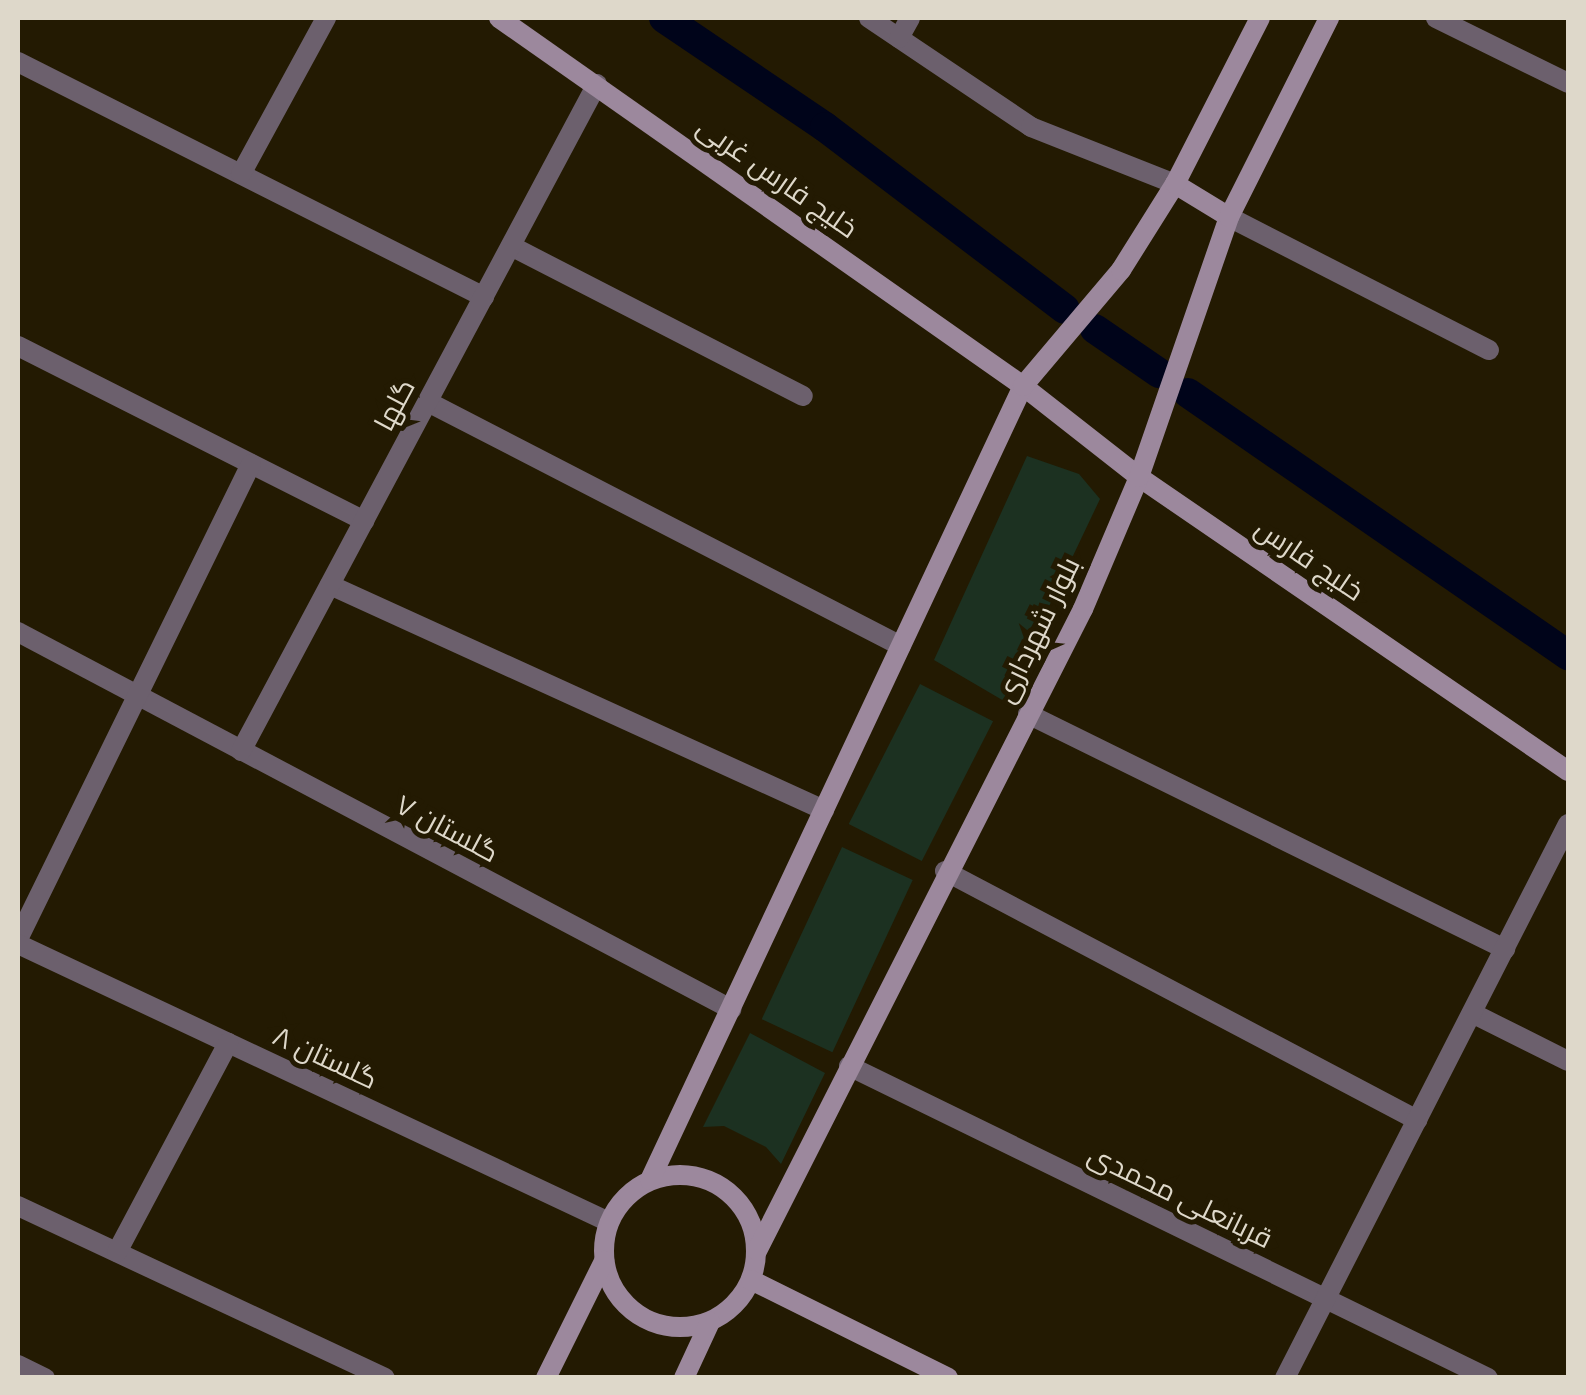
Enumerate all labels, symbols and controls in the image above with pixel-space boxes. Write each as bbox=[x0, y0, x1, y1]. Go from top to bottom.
street label: خلیج فارس غربی bbox=[690, 110, 864, 246]
street label: گلها bbox=[367, 373, 423, 437]
street label: خلیج فارس bbox=[1248, 511, 1370, 609]
street label: بلوار شهرداری bbox=[988, 552, 1088, 708]
street label: گلستان ۷ bbox=[390, 788, 504, 870]
street label: گلستان ۸ bbox=[267, 1019, 383, 1097]
street label: قربانعلی محمدی bbox=[1082, 1138, 1278, 1256]

